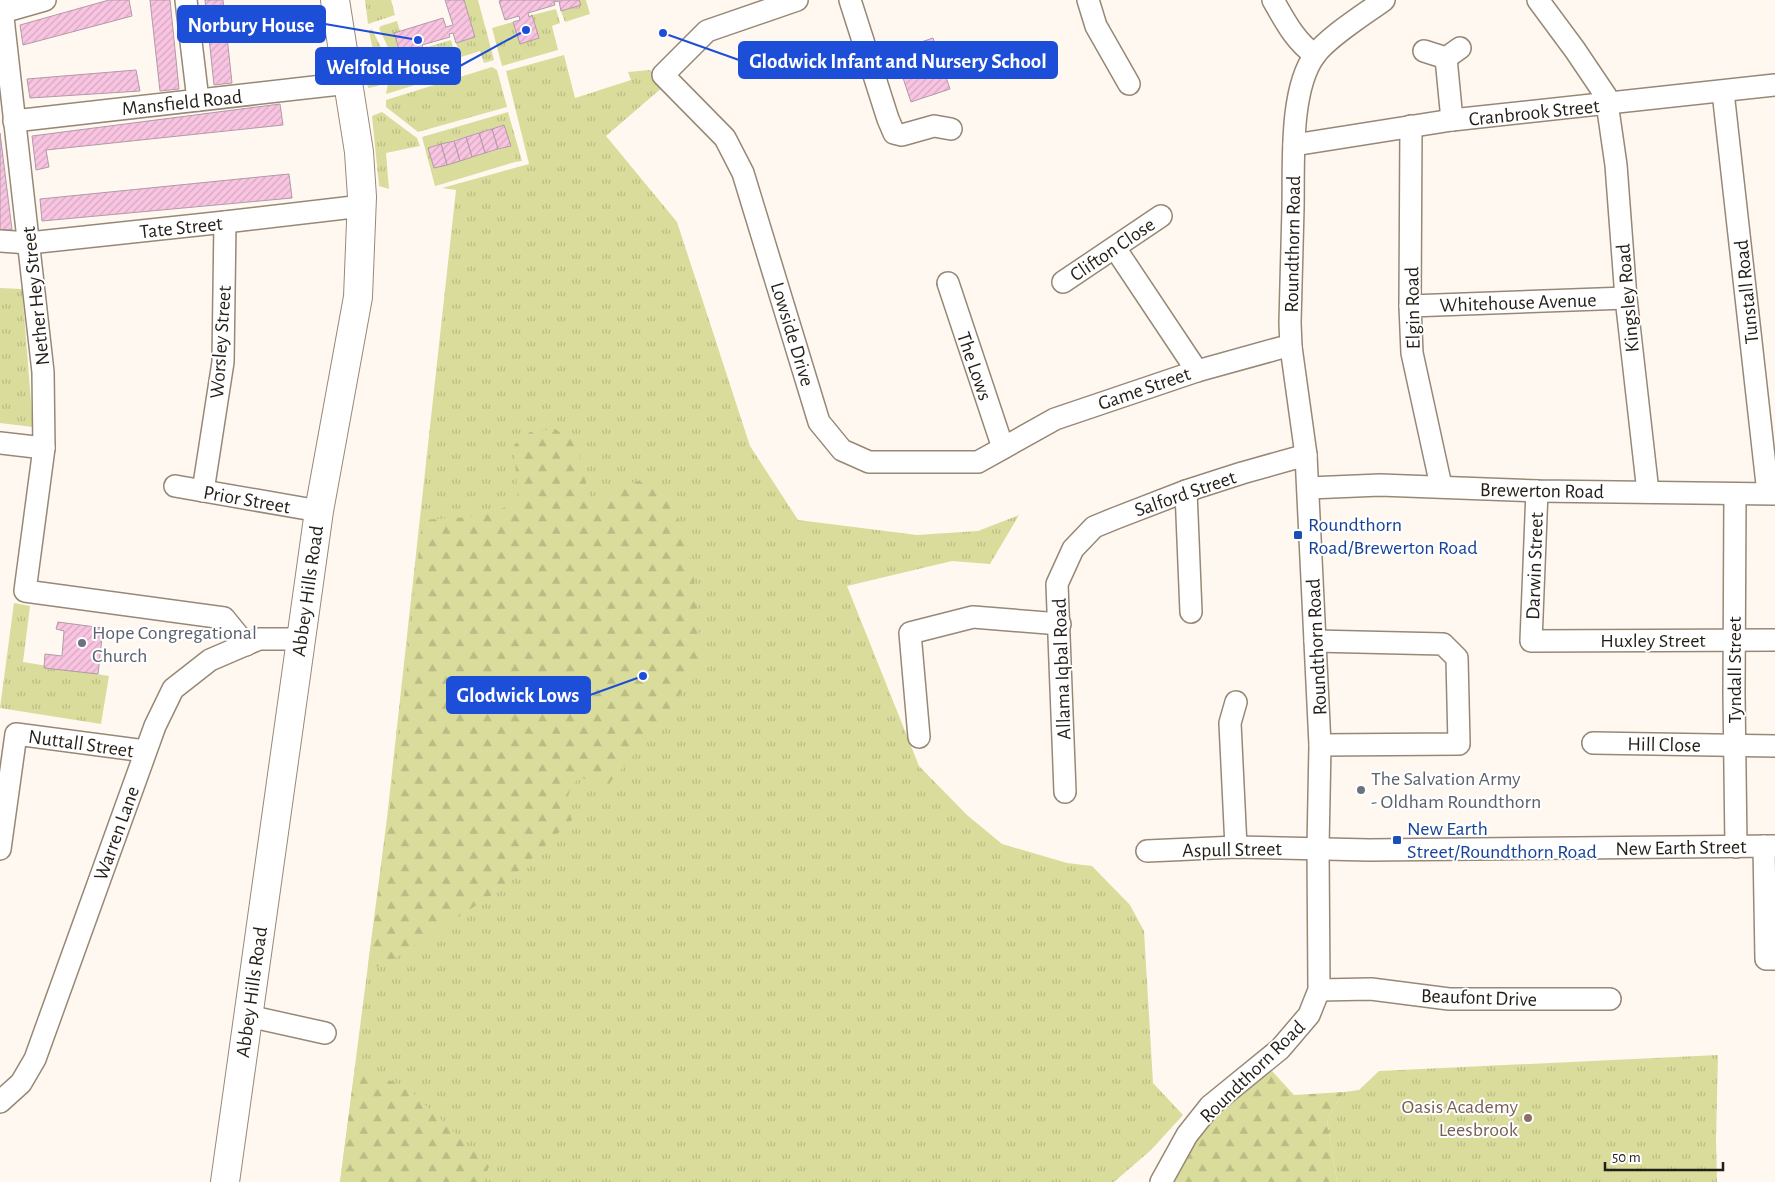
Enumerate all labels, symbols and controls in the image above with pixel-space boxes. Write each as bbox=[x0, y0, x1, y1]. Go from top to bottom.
callout: Norbury House bbox=[178, 6, 325, 42]
text: Norbury House bbox=[188, 15, 315, 36]
callout: Glodwick Infant and Nursery School bbox=[739, 42, 1057, 78]
callout: Welfold House bbox=[316, 48, 460, 84]
text: Glodwick Infant and Nursery School bbox=[749, 51, 1047, 72]
text: Welfold House bbox=[326, 57, 450, 78]
street label: Mansfield Road bbox=[121, 87, 243, 119]
street label: Cranbrook Street bbox=[1468, 96, 1601, 130]
street label: Roundthorn Road bbox=[1282, 175, 1304, 313]
street label: Tate Street bbox=[139, 214, 224, 242]
street label: Clifton Close bbox=[1067, 214, 1159, 285]
street label: Nether Hey Street bbox=[19, 225, 53, 366]
street label: Tunstall Road bbox=[1732, 239, 1762, 345]
street label: Kingsley Road bbox=[1613, 243, 1643, 353]
street label: Elgin Road bbox=[1402, 267, 1424, 349]
street label: Lowside Drive bbox=[767, 280, 817, 389]
street label: Worsley Street bbox=[207, 284, 235, 399]
street label: Whitehouse Avenue bbox=[1439, 290, 1597, 316]
street label: The Lows bbox=[953, 330, 995, 403]
street label: Game Street bbox=[1095, 364, 1194, 414]
street label: Salford Street bbox=[1132, 467, 1239, 521]
street label: Brewerton Road bbox=[1480, 480, 1604, 502]
street label: Prior Street bbox=[202, 483, 292, 518]
street label: Darwin Street bbox=[1523, 511, 1547, 620]
place label: Roundthorn Road/Brewerton Road bbox=[1308, 515, 1478, 558]
street label: Abbey Hills Road bbox=[289, 524, 327, 658]
marker: Roundthorn Road/Brewerton Road bbox=[1292, 529, 1304, 541]
street label: Roundthorn Road bbox=[1303, 578, 1331, 716]
street label: Allama Iqbal Road bbox=[1050, 598, 1074, 740]
street label: Tyndall Street bbox=[1725, 616, 1745, 724]
place label: Hope Congregational Church bbox=[92, 623, 257, 666]
street label: Huxley Street bbox=[1600, 631, 1706, 651]
marker: Hope Congregational Church bbox=[76, 637, 88, 649]
callout: Glodwick Lows bbox=[447, 677, 590, 713]
text: Glodwick Lows bbox=[457, 685, 579, 706]
street label: Nuttall Street bbox=[27, 727, 135, 761]
street label: Hill Close bbox=[1627, 734, 1701, 756]
place label: The Salvation Army - Oldham Roundthorn bbox=[1371, 769, 1541, 812]
street label: Warren Lane bbox=[91, 784, 143, 883]
marker: The Salvation Army - Oldham Roundthorn bbox=[1355, 784, 1367, 796]
place label: New Earth Street/Roundthorn Road bbox=[1407, 819, 1597, 862]
marker: New Earth Street/Roundthorn Road bbox=[1391, 834, 1403, 846]
street label: New Earth Street bbox=[1615, 837, 1747, 859]
street label: Aspull Street bbox=[1182, 839, 1283, 861]
street label: Abbey Hills Road bbox=[233, 925, 271, 1059]
street label: Beaufont Drive bbox=[1421, 986, 1537, 1010]
street label: Roundthorn Road bbox=[1196, 1017, 1309, 1127]
place label: Oasis Academy Leesbrook bbox=[1401, 1097, 1518, 1140]
marker: Oasis Academy Leesbrook bbox=[1522, 1112, 1534, 1124]
scale bar bbox=[1605, 1140, 1722, 1172]
text: 50 m bbox=[1612, 1150, 1641, 1165]

